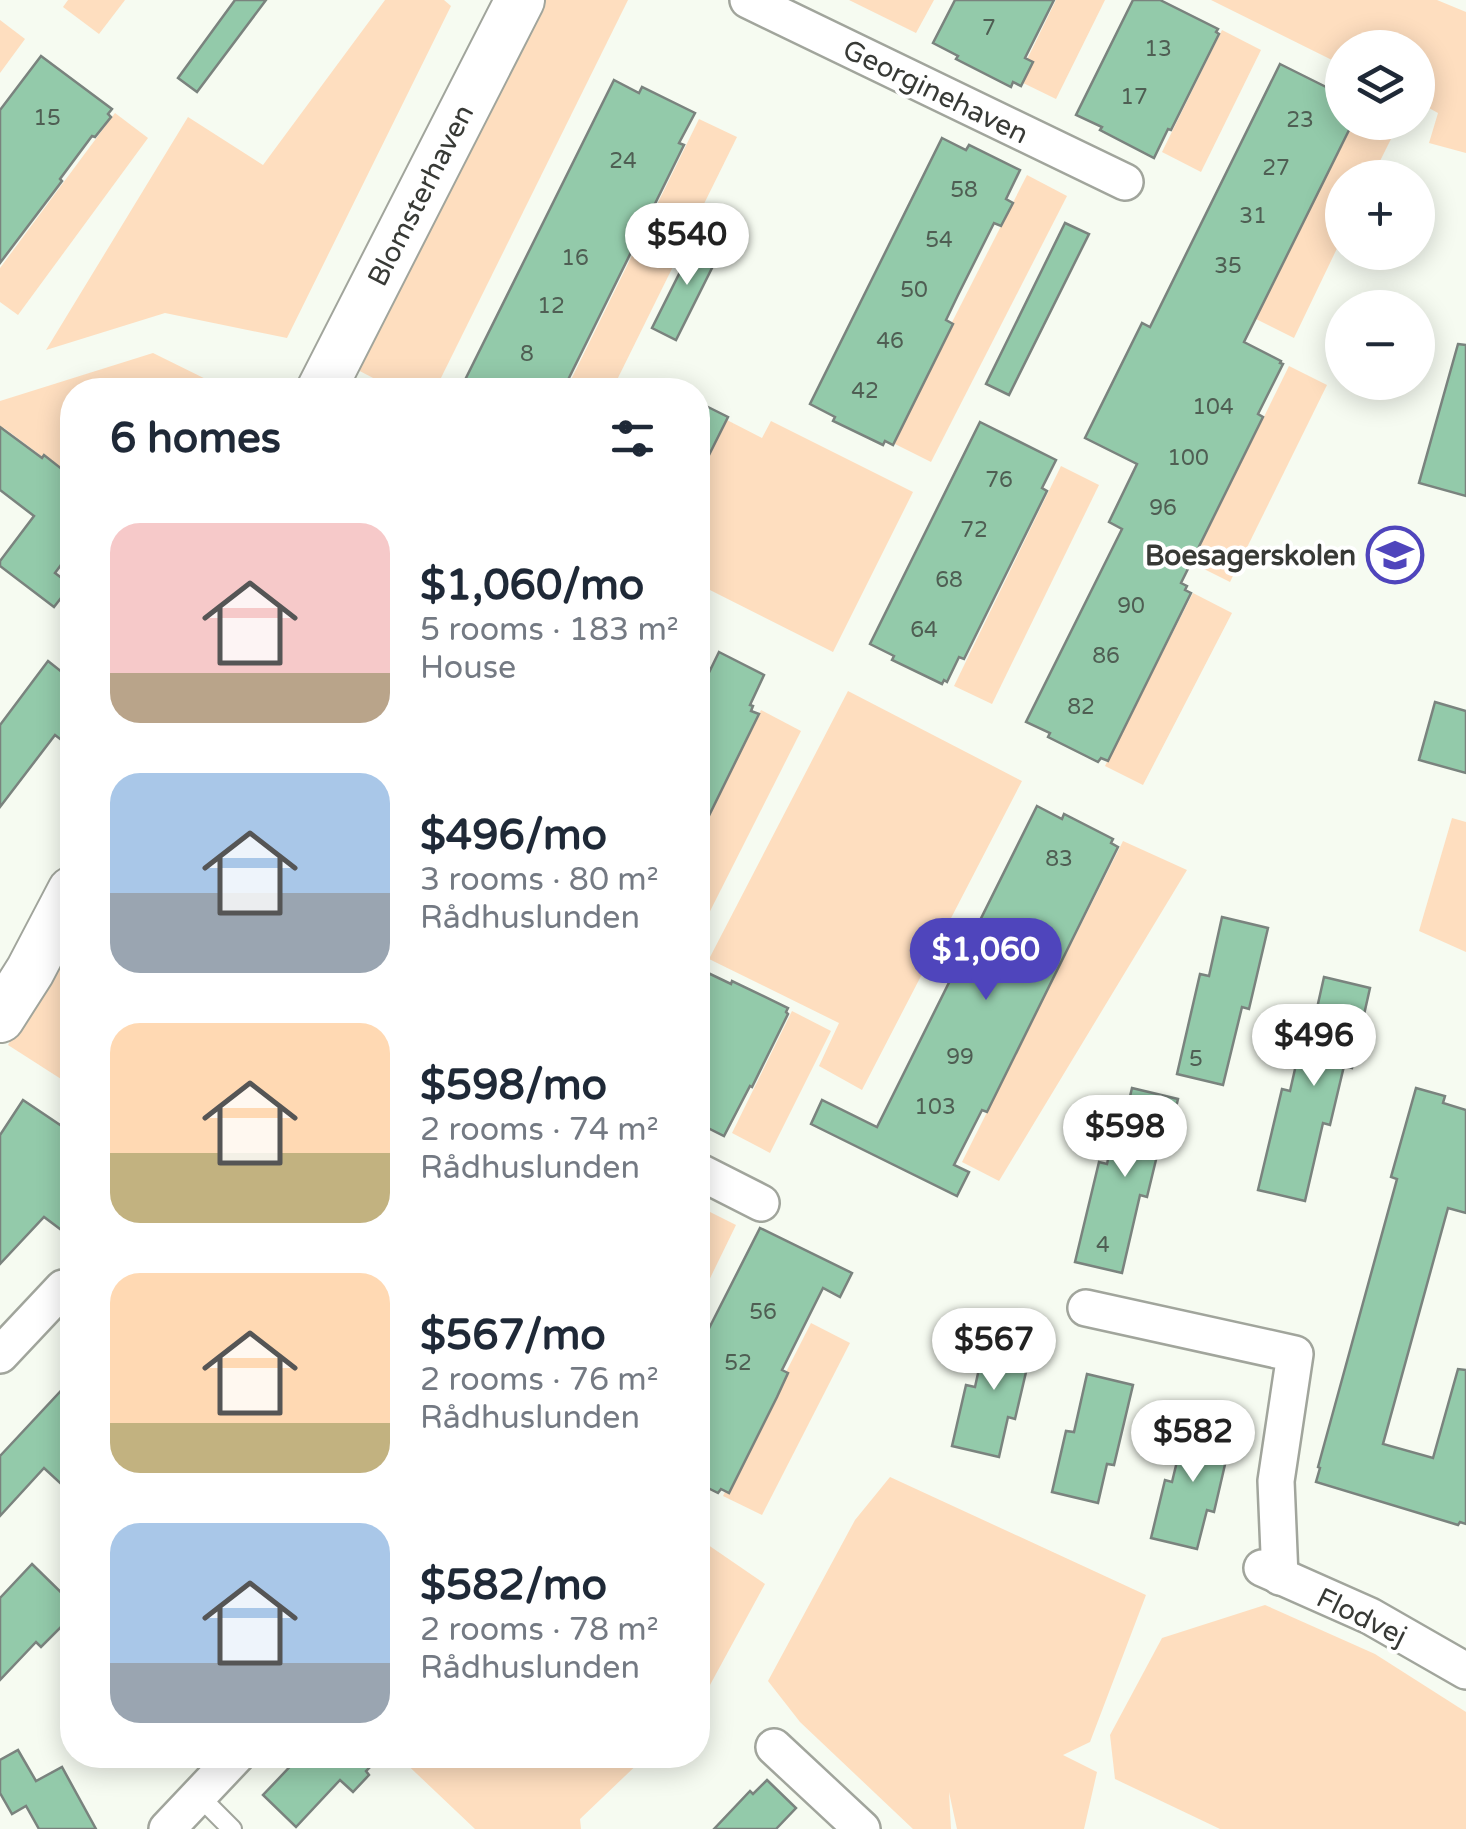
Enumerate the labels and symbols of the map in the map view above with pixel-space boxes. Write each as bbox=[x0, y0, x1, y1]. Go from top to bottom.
house number: 7 bbox=[982, 15, 996, 41]
street label: Georginehaven bbox=[837, 32, 1034, 151]
house number: 13 bbox=[1144, 36, 1172, 62]
house number: 17 bbox=[1120, 84, 1148, 110]
street label: Blomsterhaven bbox=[360, 99, 481, 292]
house number: 15 bbox=[33, 105, 61, 131]
house number: 23 bbox=[1286, 107, 1314, 133]
house number: 24 bbox=[609, 148, 637, 174]
house number: 27 bbox=[1262, 155, 1290, 181]
house number: 58 bbox=[950, 177, 978, 203]
pin: $540 bbox=[628, 203, 746, 288]
house number: 31 bbox=[1239, 203, 1267, 229]
house number: 54 bbox=[925, 227, 953, 253]
house number: 16 bbox=[561, 245, 589, 271]
house number: 35 bbox=[1214, 253, 1242, 279]
house number: 50 bbox=[900, 277, 928, 303]
house number: 12 bbox=[537, 293, 565, 319]
house number: 46 bbox=[876, 328, 904, 354]
house number: 8 bbox=[520, 341, 534, 367]
house number: 42 bbox=[851, 378, 879, 404]
house number: 104 bbox=[1192, 394, 1234, 420]
house number: 100 bbox=[1167, 445, 1209, 471]
house number: 76 bbox=[985, 467, 1013, 493]
house number: 96 bbox=[1149, 495, 1177, 521]
house number: 72 bbox=[960, 517, 988, 543]
school or university icon: Boesagerskolen bbox=[1365, 525, 1425, 585]
place label: Boesagerskolen bbox=[1145, 539, 1356, 573]
house number: 68 bbox=[935, 567, 963, 593]
house number: 90 bbox=[1117, 593, 1145, 619]
house number: 64 bbox=[910, 617, 938, 643]
house number: 86 bbox=[1092, 643, 1120, 669]
house number: 82 bbox=[1067, 694, 1095, 720]
house number: 83 bbox=[1045, 846, 1073, 872]
pin: $1,060 bbox=[905, 918, 1067, 1003]
pin: $496 bbox=[1255, 1004, 1373, 1089]
house number: 99 bbox=[946, 1044, 974, 1070]
house number: 5 bbox=[1189, 1046, 1203, 1072]
house number: 103 bbox=[914, 1094, 956, 1120]
pin: $598 bbox=[1066, 1095, 1184, 1180]
house number: 4 bbox=[1096, 1232, 1110, 1258]
house number: 56 bbox=[749, 1299, 777, 1325]
pin: $567 bbox=[935, 1308, 1053, 1393]
house number: 52 bbox=[724, 1350, 752, 1376]
pin: $582 bbox=[1134, 1400, 1252, 1485]
street label: Flodvej bbox=[1311, 1581, 1412, 1653]

